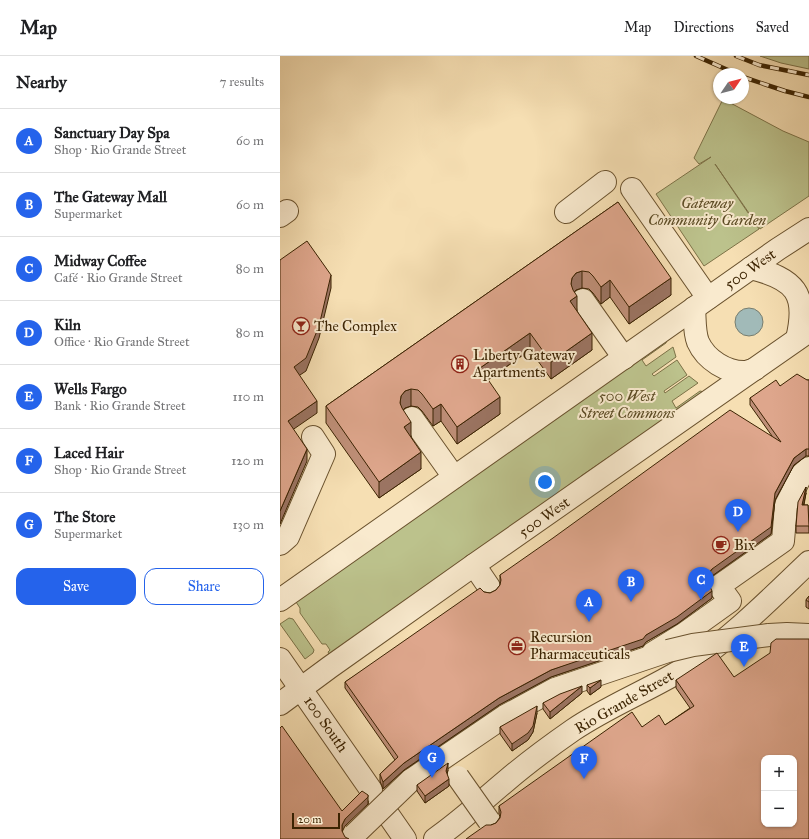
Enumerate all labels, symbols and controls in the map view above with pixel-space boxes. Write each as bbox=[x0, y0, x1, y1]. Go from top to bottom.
text: Map bbox=[20, 16, 57, 39]
text: Map bbox=[624, 19, 651, 36]
text: Directions bbox=[673, 19, 734, 36]
text: Saved bbox=[756, 19, 789, 36]
north arrow bbox=[713, 68, 749, 104]
text: Nearby bbox=[16, 72, 67, 93]
text: 7 results bbox=[220, 74, 264, 90]
text: Sanctuary Day Spa bbox=[54, 124, 170, 142]
text: A bbox=[25, 133, 33, 149]
text: 60 m bbox=[236, 133, 264, 149]
text: Shop · Rio Grande Street bbox=[54, 142, 186, 158]
text: The Gateway Mall bbox=[54, 188, 167, 206]
park label: Gateway Community Garden bbox=[648, 194, 766, 229]
text: B bbox=[25, 197, 33, 213]
text: 60 m bbox=[236, 197, 264, 213]
text: Supermarket bbox=[54, 206, 122, 222]
street label: 500 West bbox=[721, 245, 780, 293]
text: Midway Coffee bbox=[54, 252, 147, 270]
text: C bbox=[25, 261, 33, 277]
text: 80 m bbox=[236, 261, 264, 277]
text: Café · Rio Grande Street bbox=[54, 270, 183, 286]
text: Kiln bbox=[54, 316, 81, 334]
bar icon: The Complex bbox=[291, 316, 311, 336]
place label: The Complex bbox=[314, 317, 397, 335]
text: D bbox=[24, 325, 34, 341]
text: 80 m bbox=[236, 325, 264, 341]
text: Office · Rio Grande Street bbox=[54, 334, 190, 350]
place label: Liberty Gateway Apartments bbox=[472, 346, 576, 381]
building icon: Liberty Gateway Apartments bbox=[450, 354, 470, 374]
text: Wells Fargo bbox=[54, 380, 127, 398]
park label: 500 West Street Commons bbox=[578, 387, 675, 422]
text: E bbox=[24, 389, 34, 405]
text: 110 m bbox=[232, 389, 264, 405]
text: Bank · Rio Grande Street bbox=[54, 398, 186, 414]
text: Laced Hair bbox=[54, 444, 124, 462]
text: F bbox=[25, 453, 33, 469]
text: 120 m bbox=[231, 453, 264, 469]
text: Shop · Rio Grande Street bbox=[54, 462, 186, 478]
your location bbox=[535, 472, 555, 492]
street label: 500 West bbox=[515, 493, 574, 541]
pin: D bbox=[725, 499, 751, 532]
text: The Store bbox=[54, 508, 115, 526]
text: G bbox=[24, 517, 34, 533]
text: 130 m bbox=[232, 517, 264, 533]
text: Supermarket bbox=[54, 526, 122, 542]
cafe icon: Bix bbox=[711, 535, 731, 555]
place label: Bix bbox=[734, 536, 755, 554]
pin: C bbox=[688, 567, 714, 600]
button: Save bbox=[16, 568, 136, 605]
button: Share bbox=[144, 568, 264, 605]
pin: B bbox=[618, 569, 644, 602]
pin: A bbox=[576, 589, 602, 622]
place label: Recursion Pharmaceuticals bbox=[530, 628, 630, 663]
pin: E bbox=[731, 634, 757, 667]
office icon: Recursion Pharmaceuticals bbox=[507, 636, 527, 656]
street label: Rio Grande Street bbox=[572, 666, 677, 738]
street label: 100 South bbox=[300, 692, 352, 756]
pin: G bbox=[419, 745, 445, 778]
pin: F bbox=[571, 746, 597, 779]
map controls bbox=[761, 755, 797, 827]
button: + bbox=[761, 755, 797, 791]
button: − bbox=[761, 791, 797, 827]
scale bar bbox=[292, 811, 340, 830]
text: 20 m bbox=[298, 813, 321, 826]

